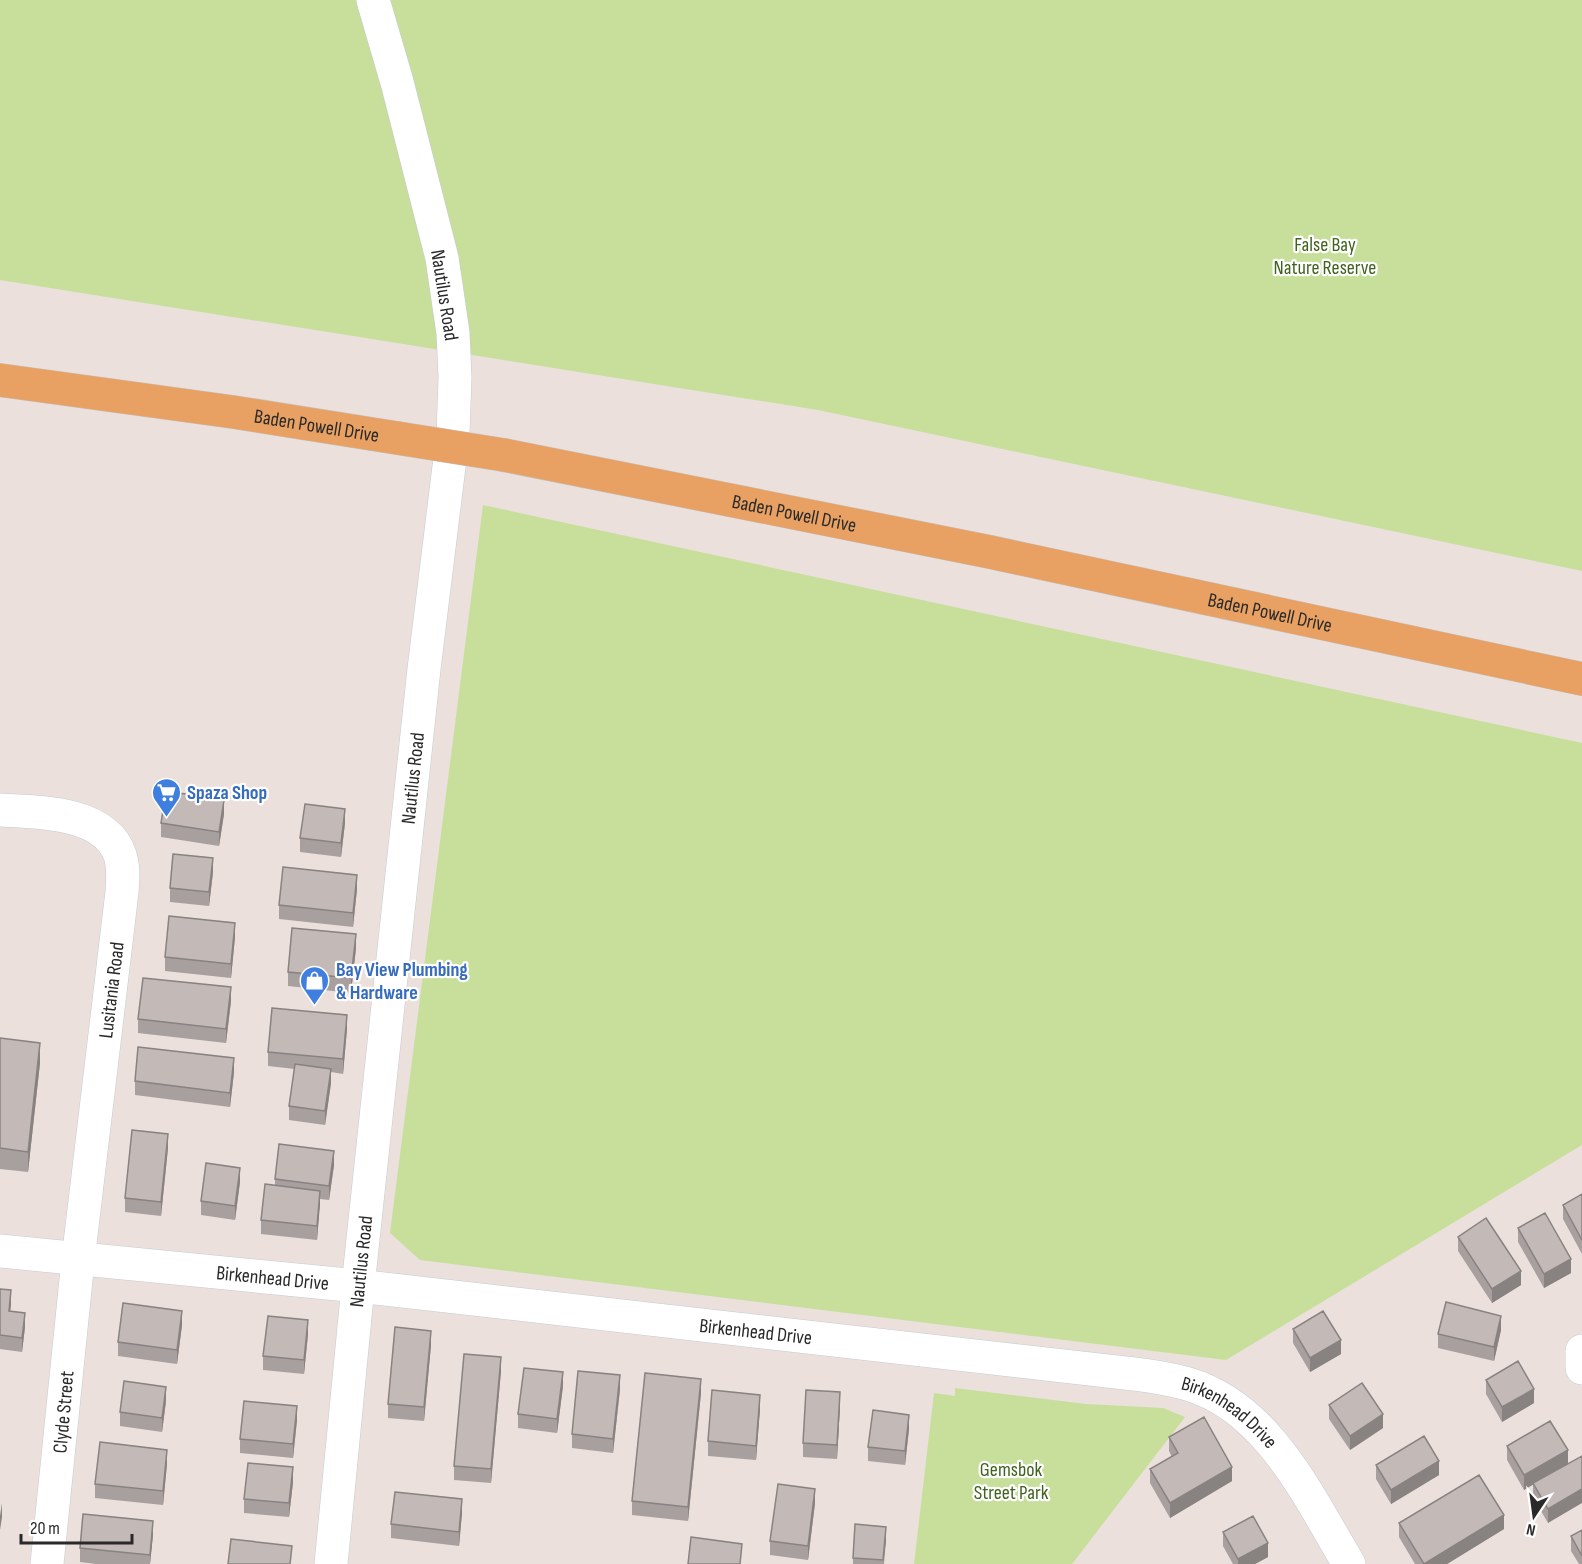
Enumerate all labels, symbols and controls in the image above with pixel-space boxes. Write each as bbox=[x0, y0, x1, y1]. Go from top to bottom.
park label: False Bay Nature Reserve bbox=[1274, 233, 1376, 280]
street label: Nautilus Road bbox=[425, 248, 463, 342]
street label: Baden Powell Drive bbox=[252, 405, 381, 448]
street label: Baden Powell Drive bbox=[730, 490, 858, 538]
street label: Baden Powell Drive bbox=[1206, 588, 1334, 638]
street label: Nautilus Road bbox=[396, 731, 430, 825]
supermarket icon: Spaza Shop bbox=[150, 776, 182, 818]
place label: Spaza Shop bbox=[187, 781, 267, 805]
street label: Lusitania Road bbox=[94, 941, 130, 1040]
place label: Bay View Plumbing & Hardware bbox=[336, 958, 468, 1005]
shop icon: Bay View Plumbing & Hardware bbox=[299, 964, 331, 1006]
street label: Nautilus Road bbox=[345, 1215, 378, 1308]
street label: Birkenhead Drive bbox=[215, 1261, 330, 1296]
street label: Birkenhead Drive bbox=[698, 1314, 813, 1350]
street label: Clyde Street bbox=[48, 1370, 80, 1454]
street label: Birkenhead Drive bbox=[1179, 1372, 1282, 1454]
park label: Gemsbok Street Park bbox=[974, 1458, 1049, 1505]
north arrow bbox=[1504, 1486, 1564, 1546]
scale bar bbox=[21, 1507, 132, 1545]
text: 20 m bbox=[30, 1518, 60, 1539]
text: N bbox=[1525, 1519, 1537, 1539]

